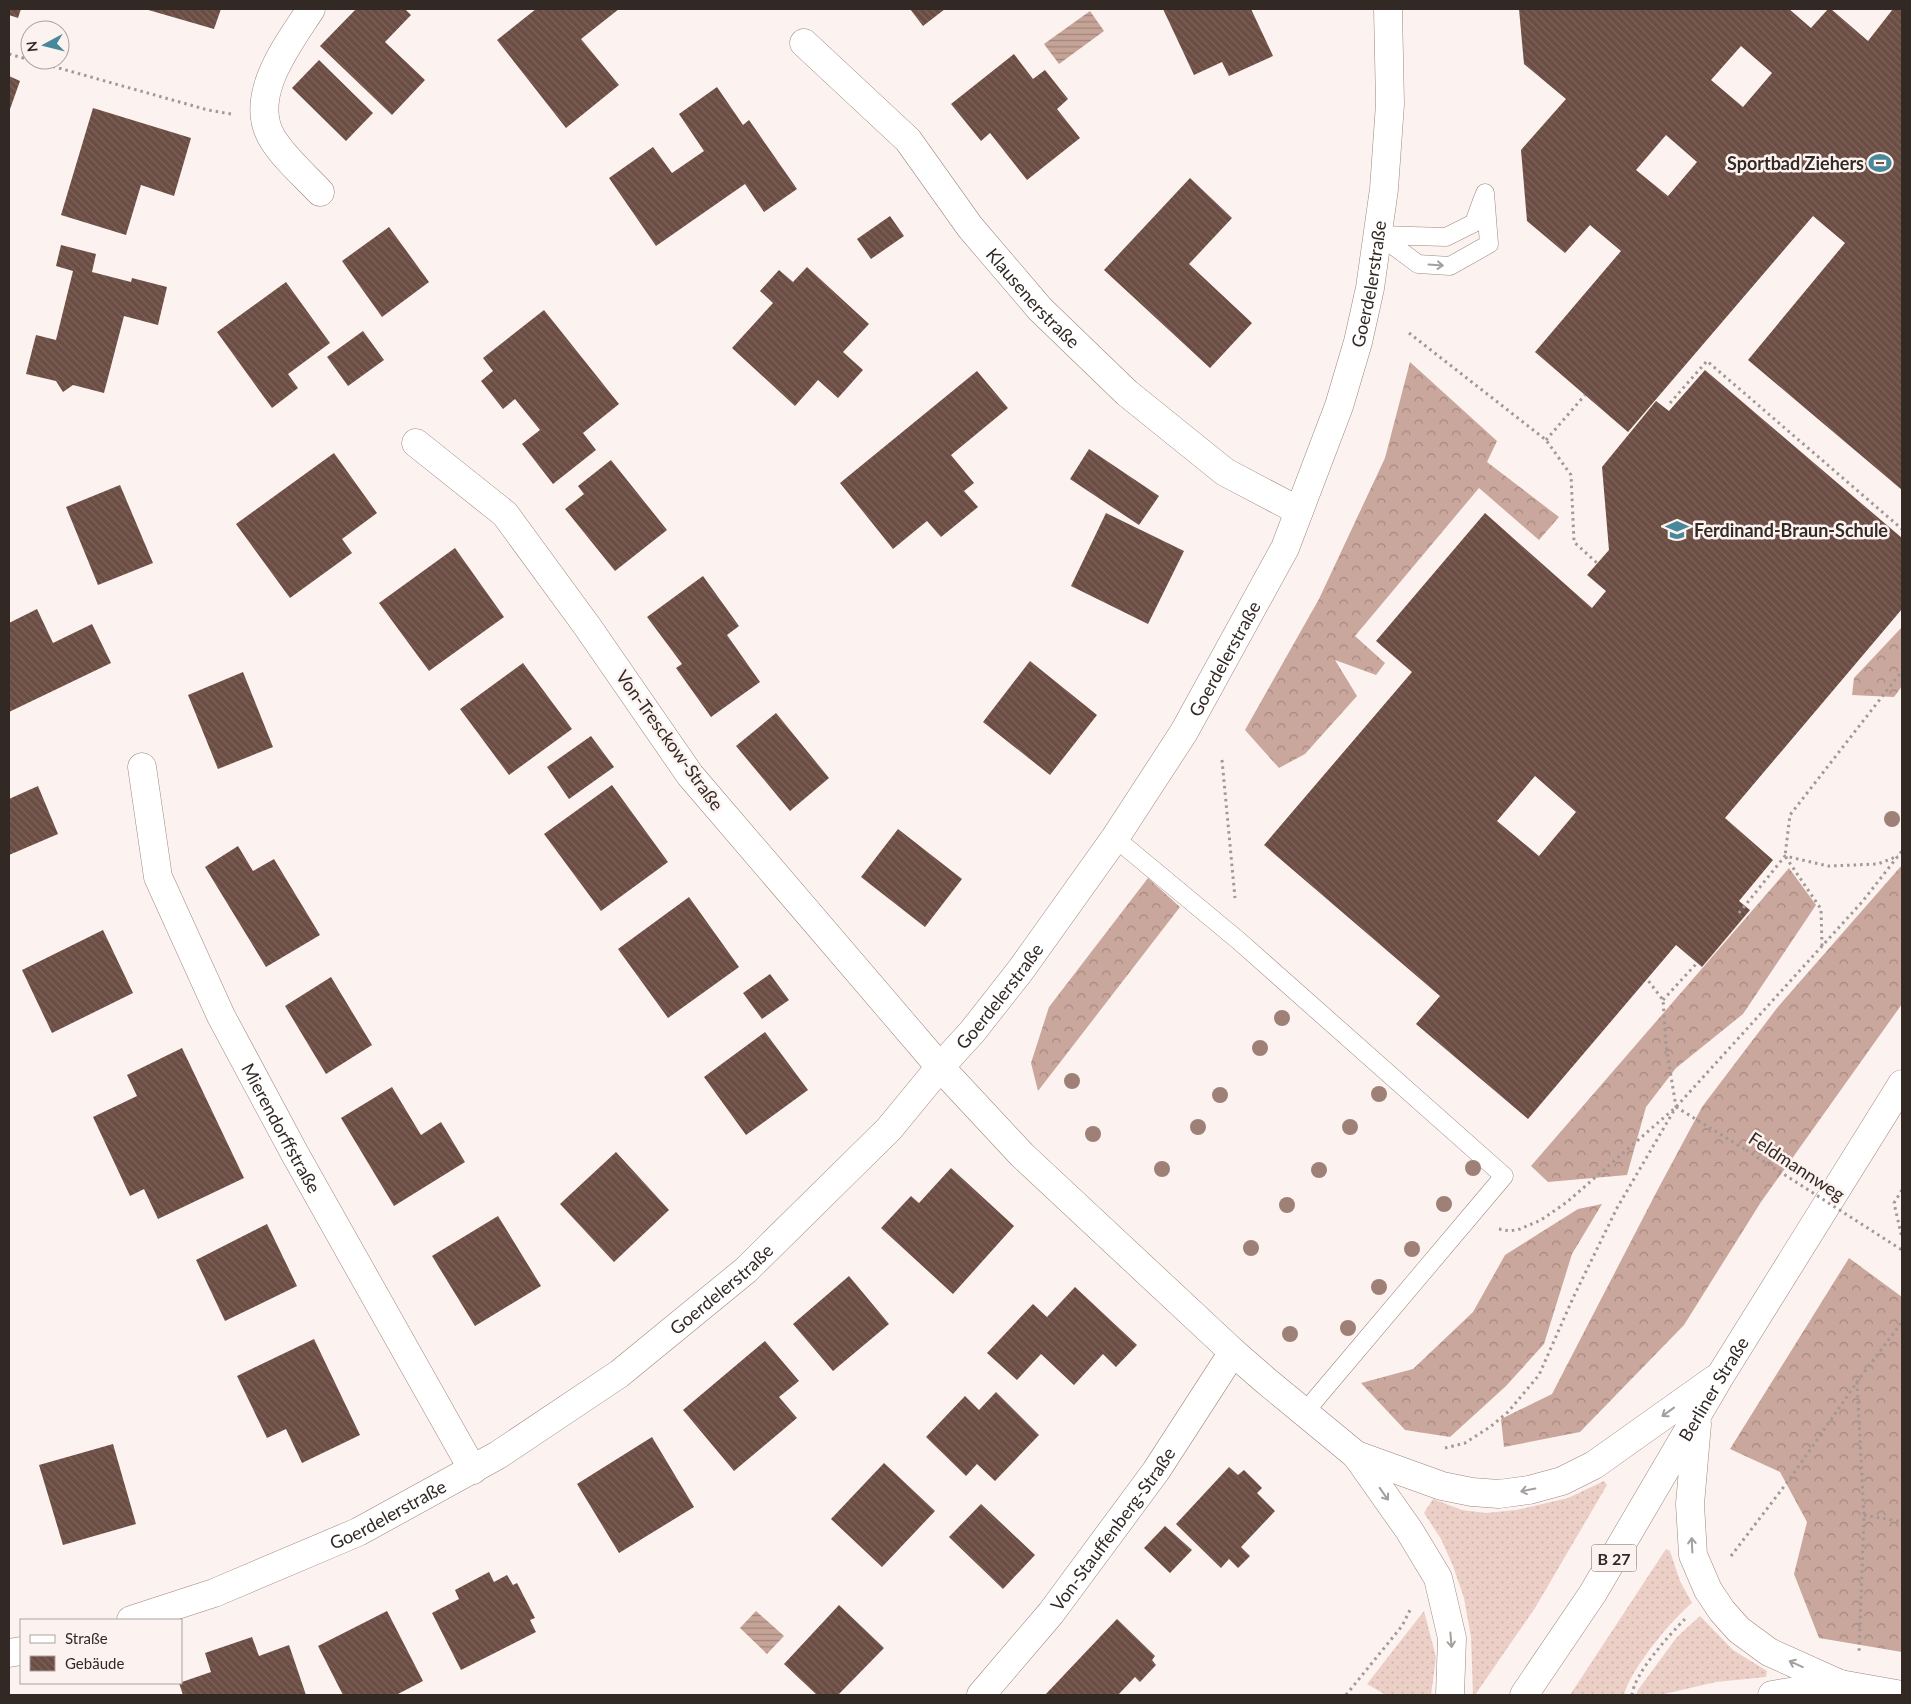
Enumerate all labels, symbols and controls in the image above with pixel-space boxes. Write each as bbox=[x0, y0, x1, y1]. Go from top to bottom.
north arrow bbox=[20, 20, 70, 70]
text: N bbox=[23, 40, 41, 53]
sports icon: Sportbad Ziehers bbox=[1867, 150, 1893, 176]
place label: Sportbad Ziehers bbox=[1727, 152, 1864, 174]
street label: Goerdelerstraße bbox=[1346, 219, 1390, 349]
street label: Klausenerstraße bbox=[982, 243, 1084, 352]
one-way arrow bbox=[1427, 260, 1443, 269]
school or university icon: Ferdinand-Braun-Schule bbox=[1664, 517, 1690, 543]
place label: Ferdinand-Braun-Schule bbox=[1694, 519, 1888, 541]
street label: Goerdelerstraße bbox=[1184, 597, 1265, 720]
street label: Von-Tresckow-Straße bbox=[612, 666, 728, 814]
street label: Goerdelerstraße bbox=[951, 939, 1047, 1053]
street label: Mierendorffstraße bbox=[237, 1059, 326, 1197]
street label: Feldmannweg bbox=[1745, 1127, 1849, 1205]
street label: Goerdelerstraße bbox=[665, 1239, 777, 1339]
street label: Berliner Straße bbox=[1674, 1333, 1753, 1445]
one-way arrow bbox=[1662, 1407, 1676, 1417]
street label: Von-Stauffenberg-Straße bbox=[1046, 1443, 1179, 1615]
street label: Goerdelerstraße bbox=[326, 1475, 450, 1554]
one-way arrow bbox=[1520, 1485, 1536, 1495]
one-way arrow bbox=[1379, 1487, 1389, 1501]
one-way arrow bbox=[1688, 1537, 1697, 1553]
road number: B 27 bbox=[1592, 1545, 1636, 1572]
legend bbox=[20, 1619, 182, 1684]
text: Straße bbox=[65, 1629, 108, 1647]
one-way arrow bbox=[1446, 1631, 1455, 1647]
text: Gebäude bbox=[65, 1654, 124, 1672]
one-way arrow bbox=[1789, 1659, 1804, 1668]

